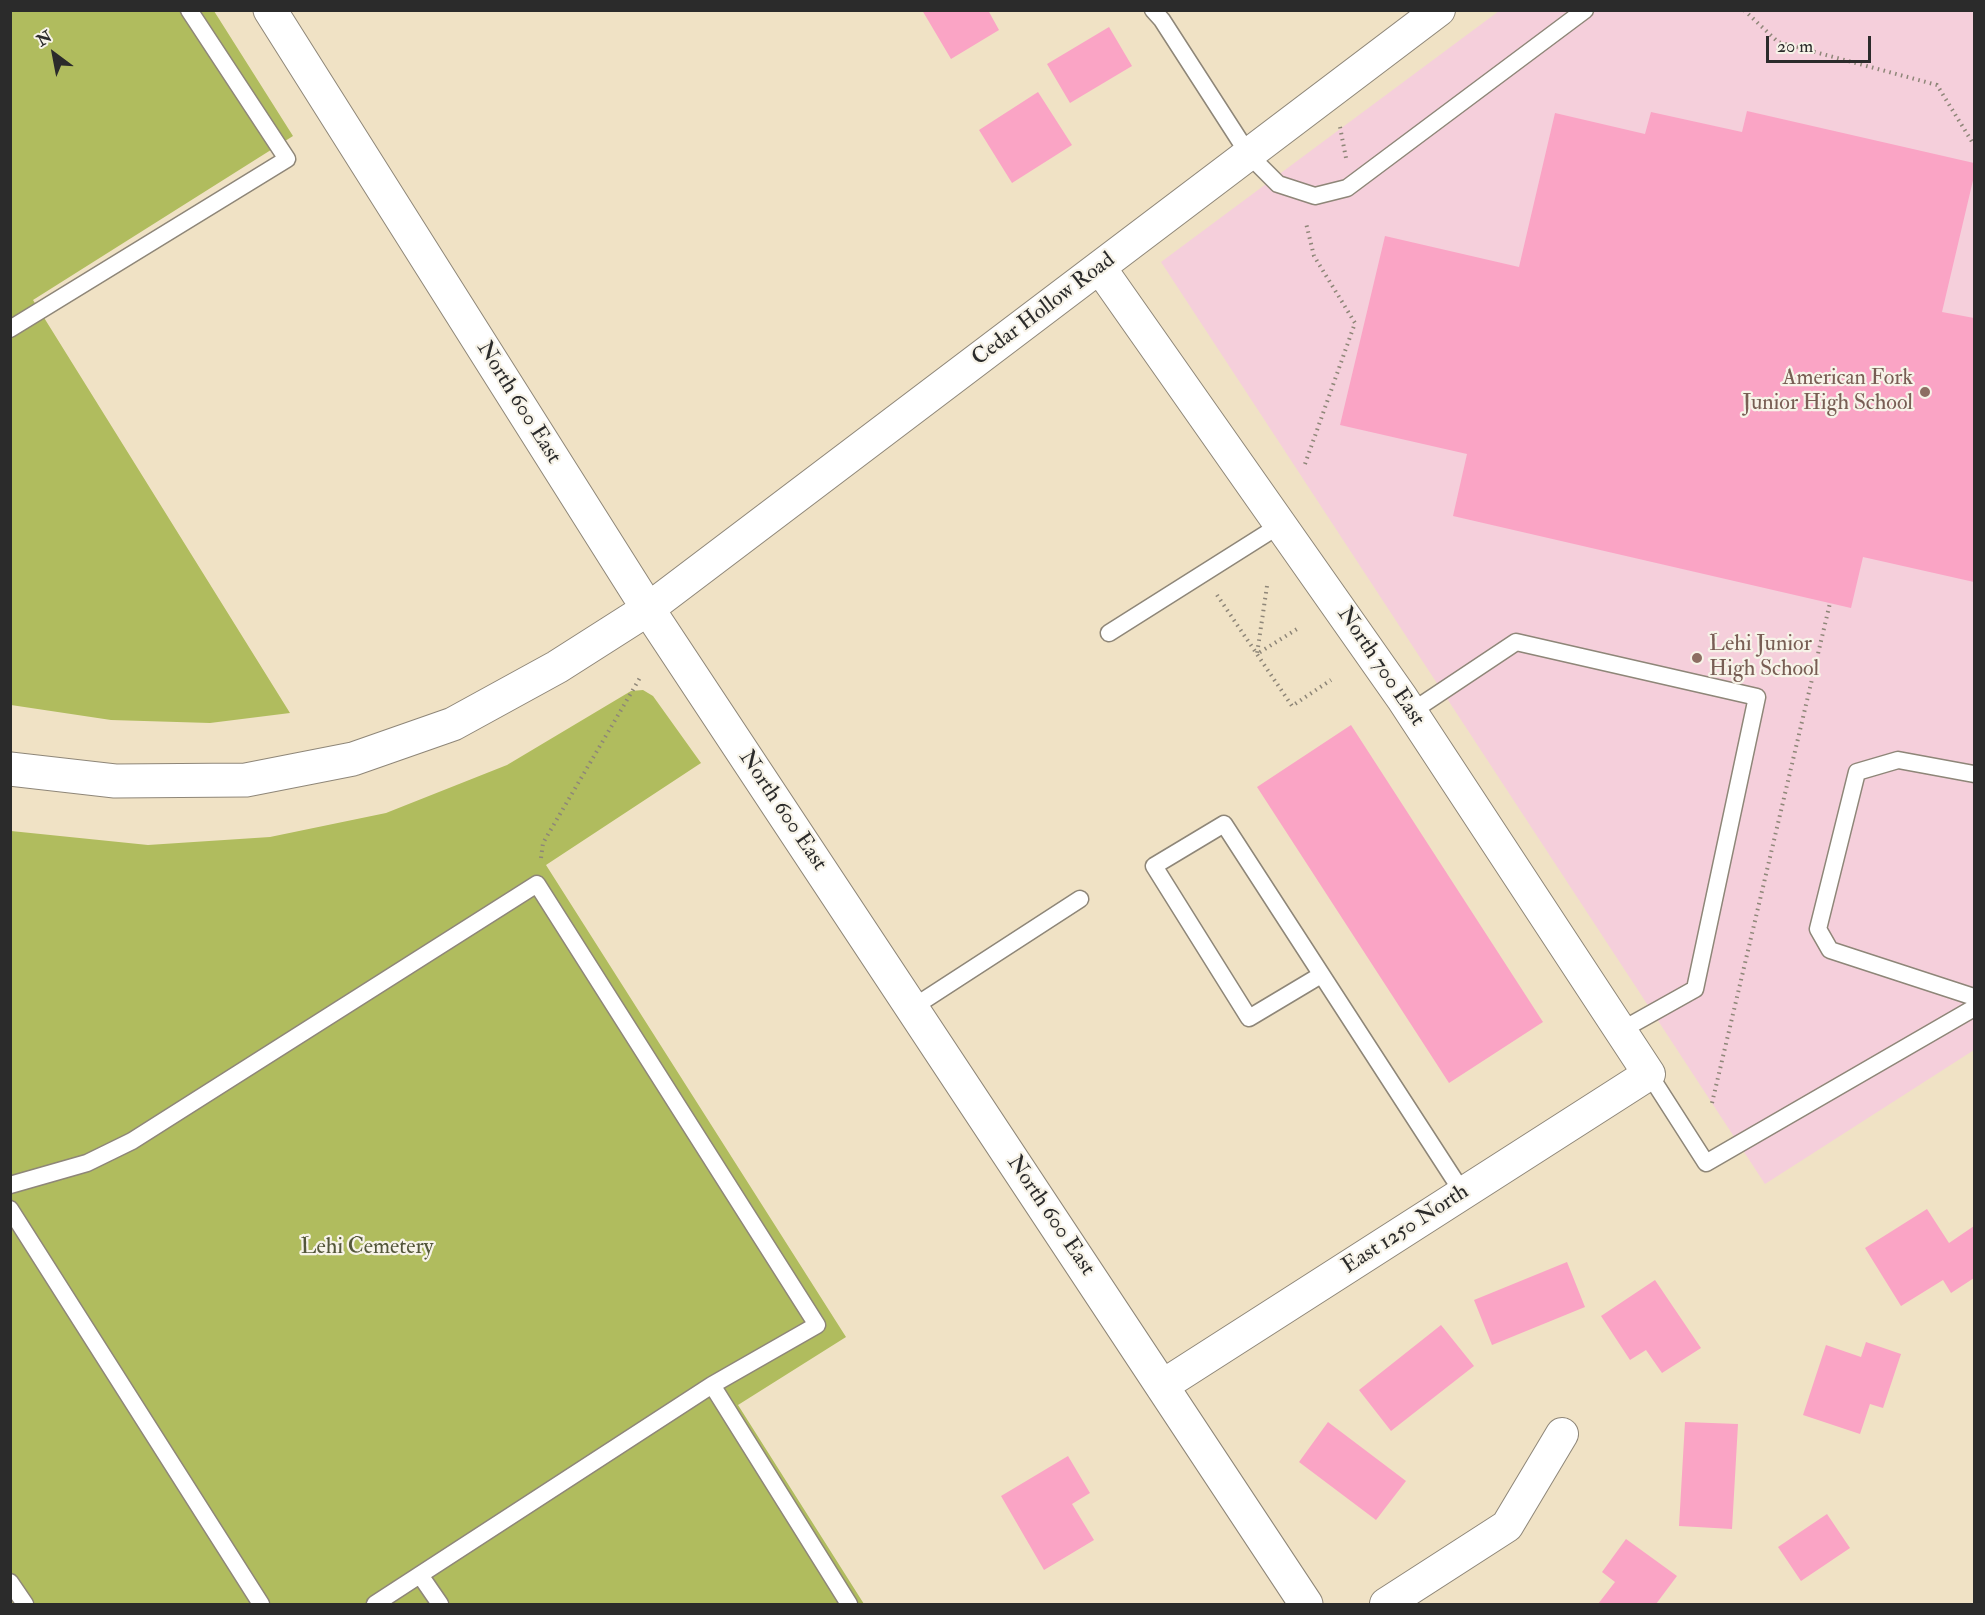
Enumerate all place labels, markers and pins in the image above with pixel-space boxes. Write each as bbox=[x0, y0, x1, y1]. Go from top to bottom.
place label: American Fork Junior High School bbox=[1742, 366, 1913, 418]
marker: American Fork Junior High School bbox=[1918, 385, 1932, 399]
place label: Lehi Junior High School bbox=[1709, 632, 1819, 684]
marker: Lehi Junior High School bbox=[1690, 651, 1704, 665]

